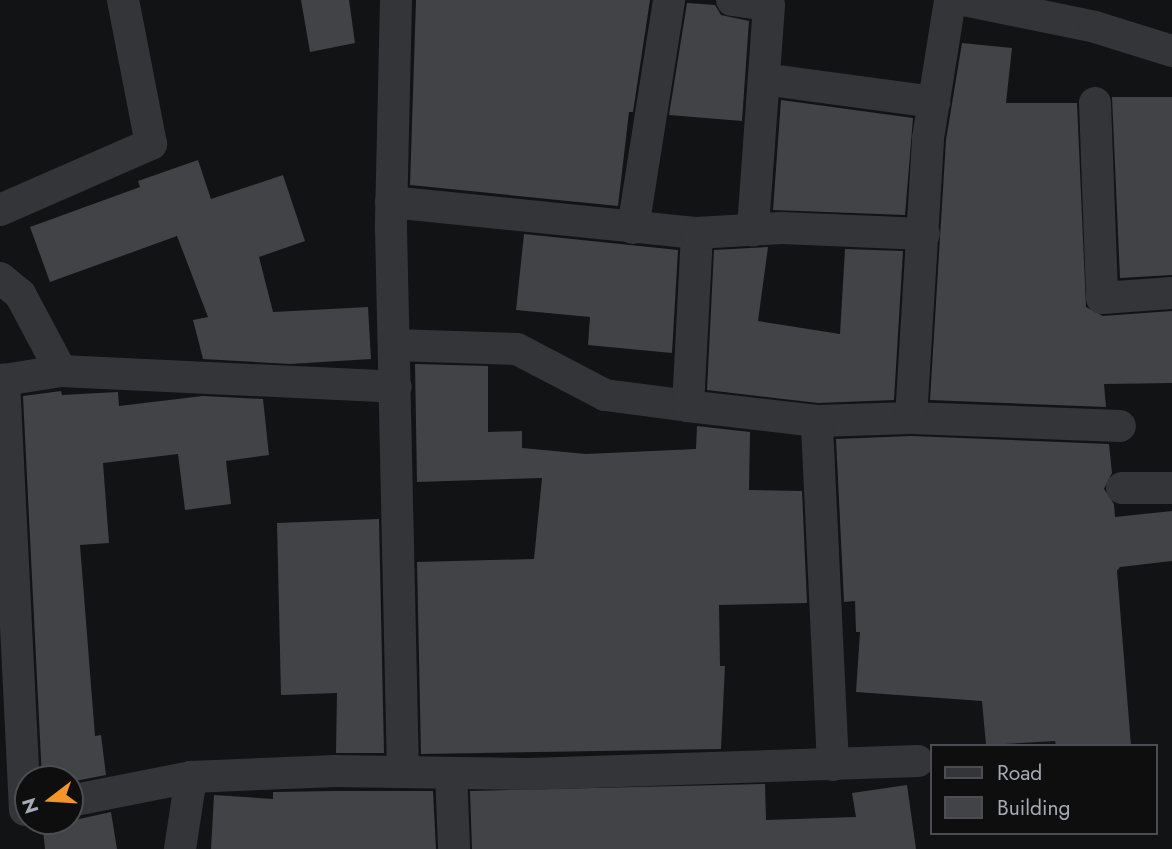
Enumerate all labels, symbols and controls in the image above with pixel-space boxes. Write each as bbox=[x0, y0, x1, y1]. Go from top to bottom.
legend bbox=[930, 744, 1158, 835]
text: Road bbox=[997, 758, 1042, 788]
north arrow bbox=[14, 765, 84, 835]
text: Building bbox=[997, 793, 1070, 823]
text: N bbox=[15, 795, 45, 817]

